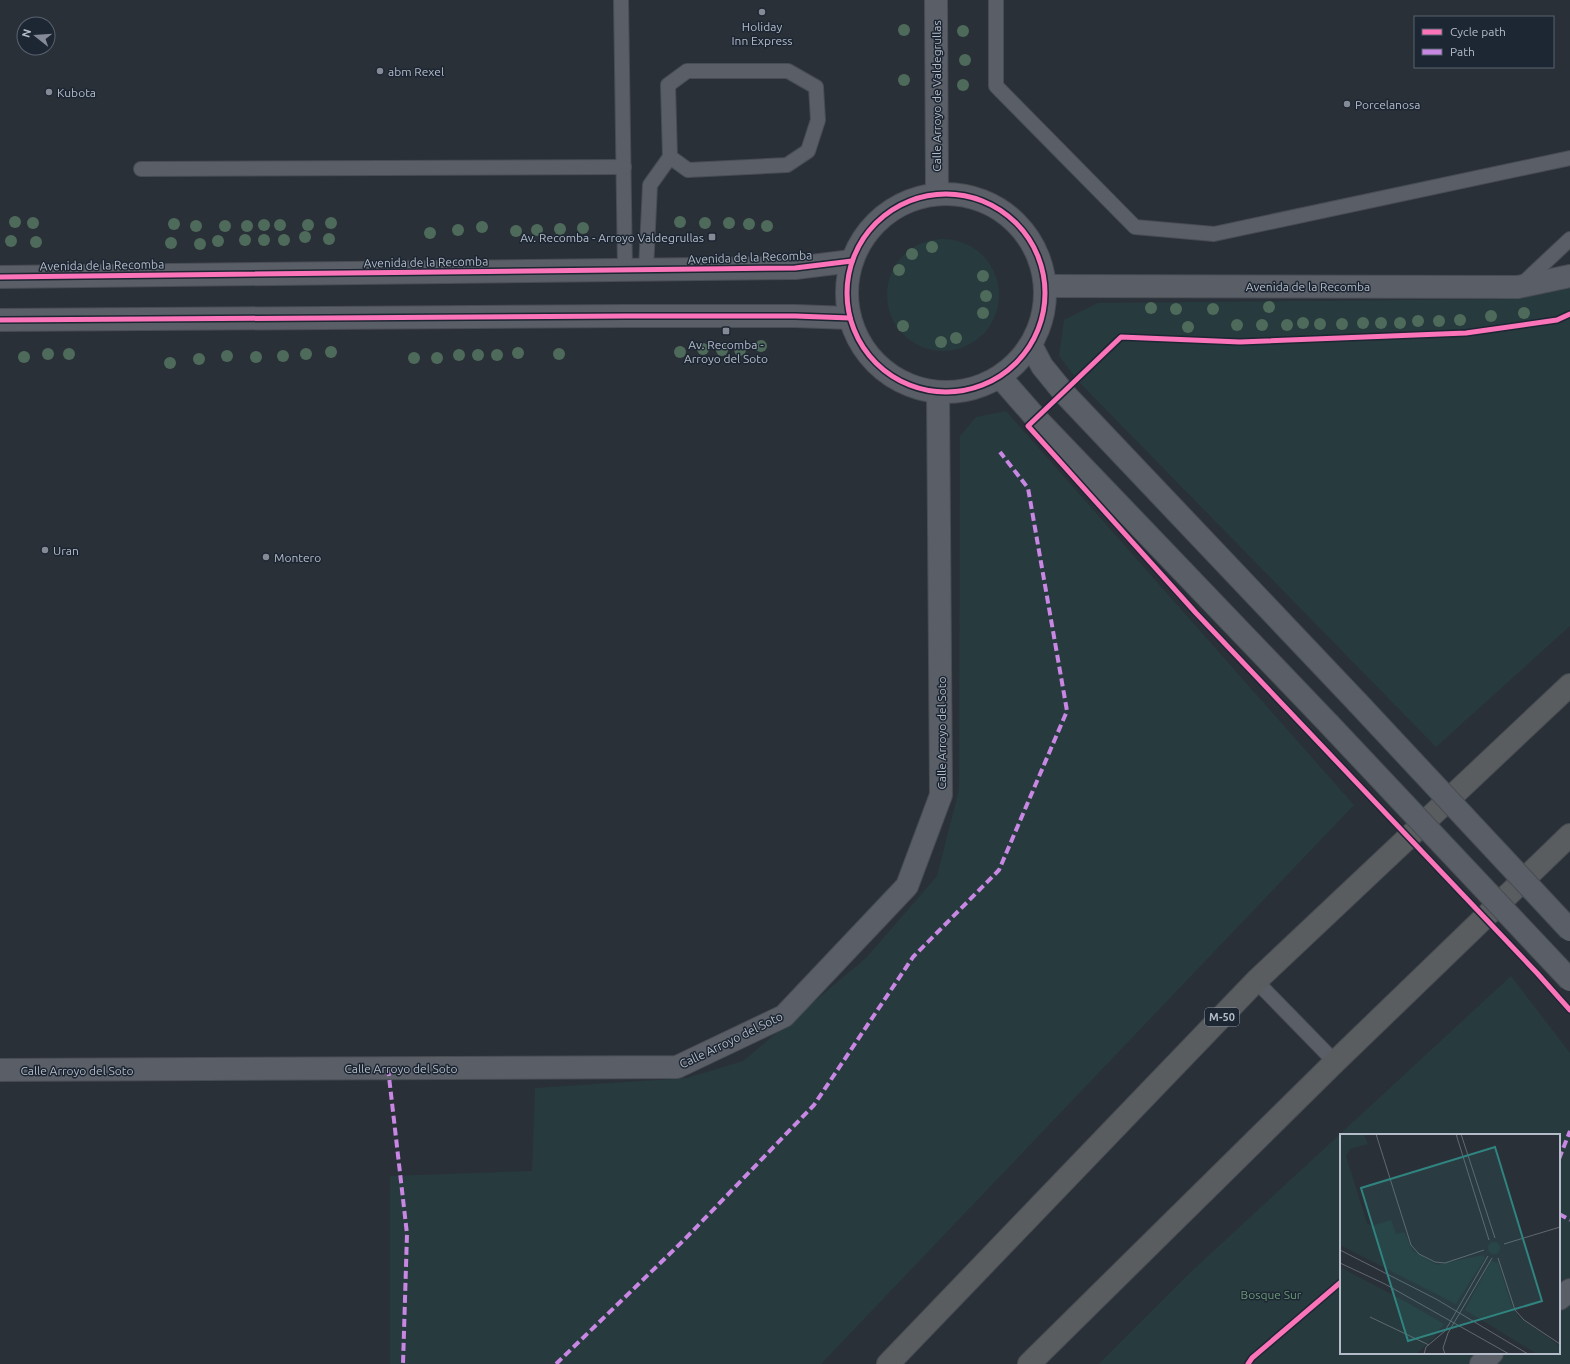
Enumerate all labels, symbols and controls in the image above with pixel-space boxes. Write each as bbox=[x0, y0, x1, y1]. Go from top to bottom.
marker: Holiday Inn Express bbox=[757, 7, 767, 17]
north arrow bbox=[16, 16, 56, 56]
legend bbox=[1414, 16, 1554, 68]
place label: Holiday Inn Express bbox=[731, 20, 793, 47]
street label: Calle Arroyo de Valdegrullas bbox=[930, 20, 943, 172]
text: Cycle path bbox=[1450, 25, 1506, 38]
text: N bbox=[19, 27, 33, 39]
text: Path bbox=[1450, 45, 1475, 58]
place label: abm Rexel bbox=[388, 65, 444, 78]
marker: abm Rexel bbox=[375, 66, 385, 76]
place label: Kubota bbox=[57, 86, 96, 99]
marker: Kubota bbox=[44, 87, 54, 97]
place label: Porcelanosa bbox=[1355, 98, 1420, 111]
marker: Porcelanosa bbox=[1342, 99, 1352, 109]
place label: Av. Recomba - Arroyo Valdegrullas bbox=[520, 231, 704, 244]
marker: Av. Recomba - Arroyo Valdegrullas bbox=[707, 232, 717, 242]
street label: Avenida de la Recomba bbox=[688, 248, 812, 266]
street label: Avenida de la Recomba bbox=[364, 254, 488, 270]
street label: Avenida de la Recomba bbox=[40, 257, 164, 273]
street label: Avenida de la Recomba bbox=[1246, 280, 1370, 293]
marker: Av. Recomba - Arroyo del Soto bbox=[721, 326, 731, 336]
place label: Av. Recomba - Arroyo del Soto bbox=[684, 338, 768, 365]
place label: Uran bbox=[53, 544, 79, 557]
marker: Uran bbox=[40, 545, 50, 555]
place label: Montero bbox=[274, 551, 321, 564]
marker: Montero bbox=[261, 552, 271, 562]
street label: Calle Arroyo del Soto bbox=[935, 676, 948, 790]
road number: M-50 bbox=[1205, 1008, 1239, 1026]
street label: Calle Arroyo del Soto bbox=[677, 1009, 785, 1071]
street label: Calle Arroyo del Soto bbox=[344, 1062, 458, 1075]
street label: Calle Arroyo del Soto bbox=[20, 1064, 134, 1077]
inset map bbox=[1340, 1134, 1560, 1354]
park label: Bosque Sur bbox=[1241, 1288, 1302, 1301]

